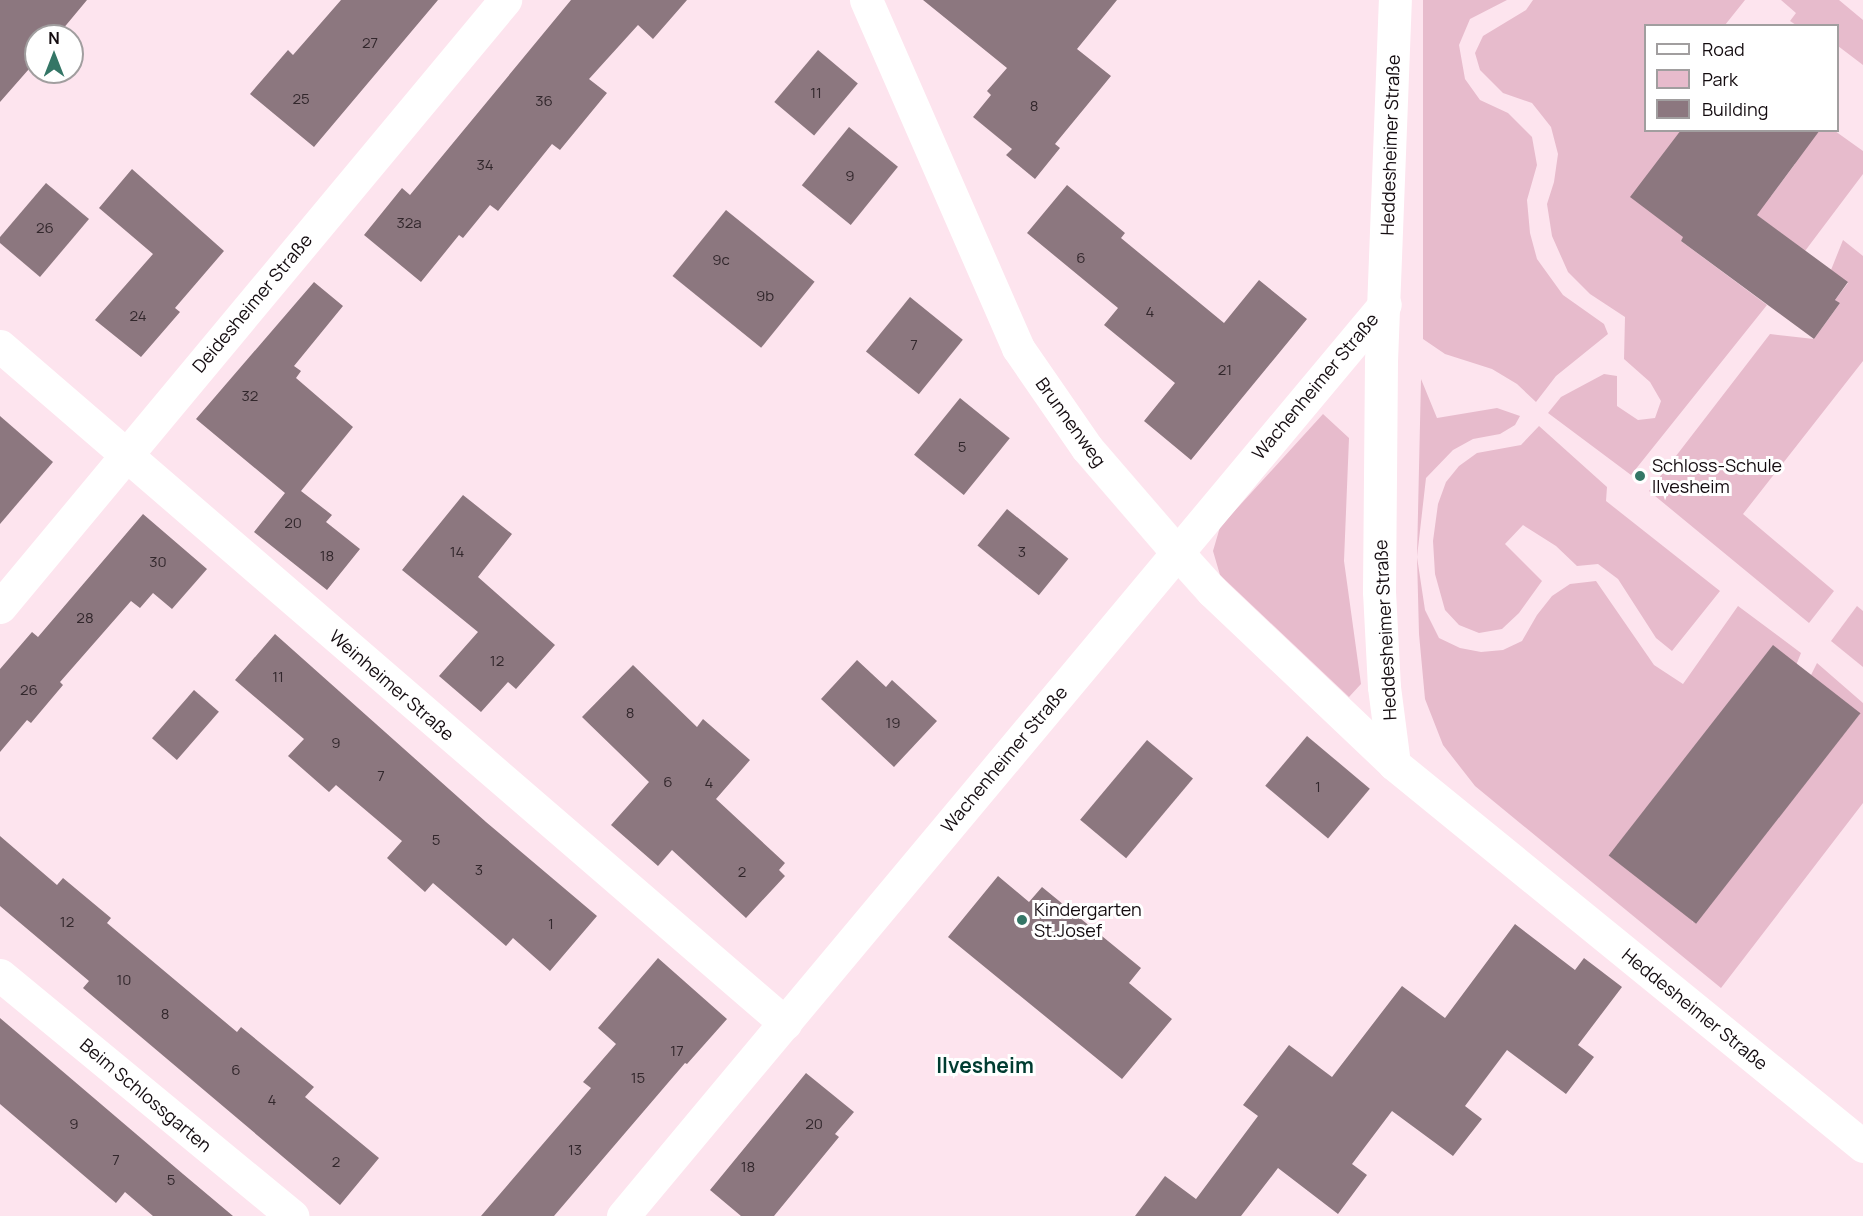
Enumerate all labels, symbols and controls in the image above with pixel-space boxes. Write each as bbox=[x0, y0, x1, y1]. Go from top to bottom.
north arrow bbox=[24, 24, 84, 84]
legend bbox=[1644, 24, 1839, 132]
text: N bbox=[48, 27, 60, 49]
house number: 27 bbox=[362, 34, 378, 52]
text: Road bbox=[1702, 37, 1745, 61]
street label: Heddesheimer Straße bbox=[1376, 54, 1404, 236]
text: Park bbox=[1702, 67, 1738, 91]
house number: 11 bbox=[810, 84, 822, 102]
house number: 25 bbox=[292, 90, 310, 108]
house number: 36 bbox=[535, 92, 553, 110]
house number: 8 bbox=[1030, 97, 1038, 115]
text: Building bbox=[1702, 97, 1768, 121]
house number: 34 bbox=[476, 156, 494, 174]
house number: 9 bbox=[845, 167, 855, 185]
house number: 32a bbox=[396, 214, 422, 232]
house number: 26 bbox=[36, 219, 54, 237]
street label: Deidesheimer Straße bbox=[188, 229, 316, 377]
house number: 6 bbox=[1076, 249, 1086, 267]
house number: 9c bbox=[712, 251, 730, 269]
house number: 9b bbox=[756, 287, 774, 305]
house number: 4 bbox=[1146, 303, 1154, 321]
house number: 24 bbox=[129, 307, 147, 325]
street label: Wachenheimer Straße bbox=[1247, 308, 1383, 464]
house number: 7 bbox=[910, 336, 918, 354]
house number: 21 bbox=[1218, 361, 1232, 379]
street label: Brunnenweg bbox=[1031, 373, 1111, 471]
house number: 32 bbox=[242, 387, 258, 405]
house number: 5 bbox=[958, 438, 966, 456]
place label: Schloss-Schule Ilvesheim bbox=[1652, 455, 1782, 498]
marker: Schloss-Schule Ilvesheim bbox=[1633, 469, 1647, 483]
house number: 20 bbox=[284, 514, 302, 532]
street label: Heddesheimer Straße bbox=[1369, 539, 1401, 721]
house number: 14 bbox=[450, 543, 464, 561]
house number: 3 bbox=[1018, 543, 1026, 561]
house number: 18 bbox=[320, 547, 334, 565]
house number: 30 bbox=[149, 553, 167, 571]
house number: 28 bbox=[76, 609, 94, 627]
street label: Weinheimer Straße bbox=[325, 625, 459, 745]
house number: 12 bbox=[490, 652, 504, 670]
house number: 11 bbox=[272, 668, 284, 686]
house number: 26 bbox=[20, 681, 38, 699]
street label: Wachenheimer Straße bbox=[936, 681, 1072, 837]
house number: 8 bbox=[626, 704, 634, 722]
house number: 19 bbox=[885, 714, 901, 732]
house number: 9 bbox=[331, 734, 341, 752]
house number: 7 bbox=[377, 767, 385, 785]
house number: 6 bbox=[663, 773, 673, 791]
house number: 4 bbox=[705, 774, 713, 792]
house number: 1 bbox=[1315, 778, 1321, 796]
house number: 5 bbox=[432, 831, 440, 849]
house number: 3 bbox=[475, 861, 483, 879]
house number: 2 bbox=[738, 863, 746, 881]
place label: Kindergarten St.Josef bbox=[1034, 899, 1142, 942]
house number: 12 bbox=[60, 913, 74, 931]
marker: Kindergarten St.Josef bbox=[1015, 913, 1029, 927]
house number: 1 bbox=[548, 915, 554, 933]
street label: Heddesheimer Straße bbox=[1618, 944, 1772, 1074]
house number: 10 bbox=[117, 971, 131, 989]
house number: 8 bbox=[161, 1005, 169, 1023]
street label: Beim Schlossgarten bbox=[76, 1034, 216, 1156]
house number: 17 bbox=[670, 1042, 684, 1060]
district label: Ilvesheim bbox=[936, 1052, 1034, 1078]
house number: 6 bbox=[231, 1061, 241, 1079]
house number: 15 bbox=[631, 1069, 645, 1087]
house number: 4 bbox=[268, 1091, 276, 1109]
house number: 9 bbox=[69, 1115, 79, 1133]
house number: 20 bbox=[805, 1115, 823, 1133]
house number: 13 bbox=[568, 1141, 582, 1159]
house number: 7 bbox=[112, 1151, 120, 1169]
house number: 2 bbox=[332, 1153, 340, 1171]
house number: 18 bbox=[741, 1158, 755, 1176]
house number: 5 bbox=[167, 1171, 175, 1189]

